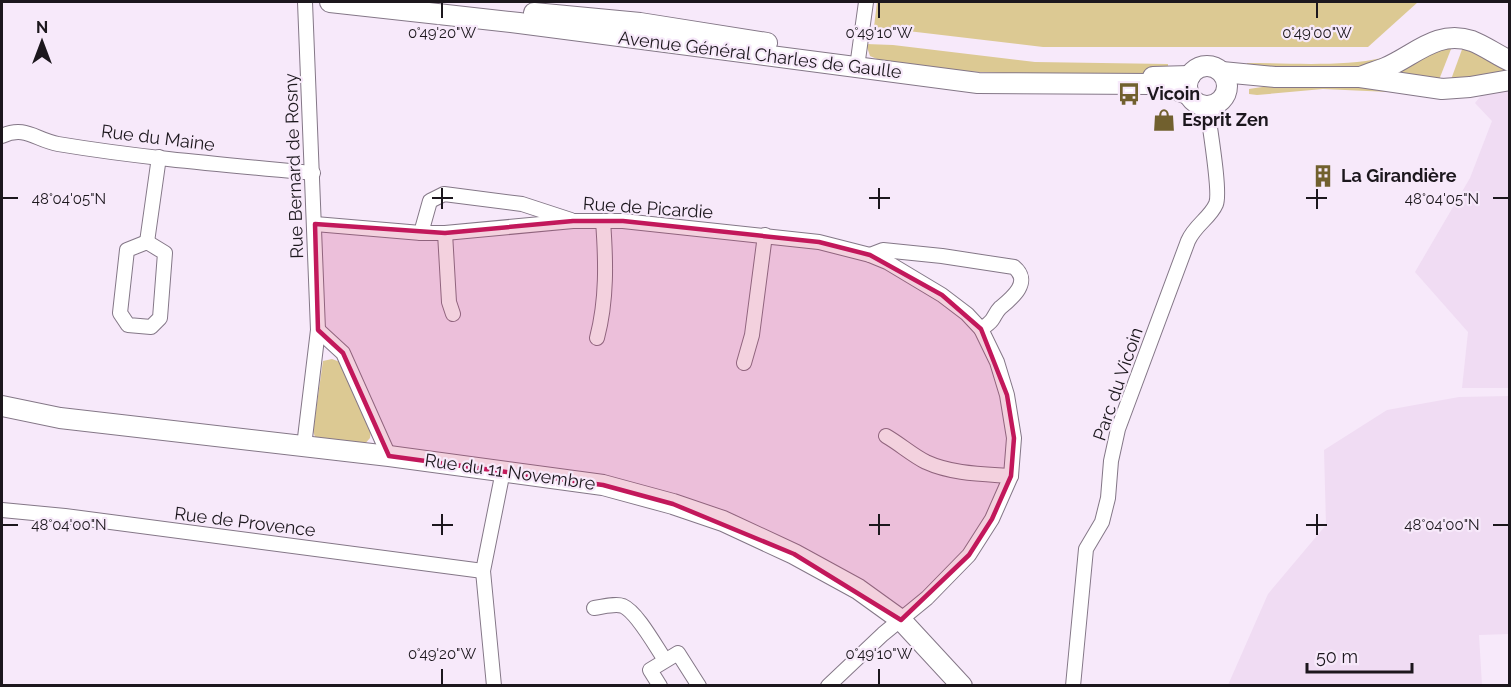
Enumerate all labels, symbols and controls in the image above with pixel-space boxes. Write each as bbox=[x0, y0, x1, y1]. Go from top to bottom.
north arrow bbox=[12, 12, 72, 72]
text: N bbox=[36, 18, 48, 37]
text: 0°49'20"W bbox=[408, 24, 476, 42]
text: 0°49'10"W bbox=[846, 24, 913, 42]
text: 0°49'00"W bbox=[1282, 24, 1352, 42]
street label: Avenue Général Charles de Gaulle bbox=[617, 27, 903, 82]
street label: Rue Bernard de Rosny bbox=[280, 73, 307, 259]
bus stop icon: Vicoin bbox=[1116, 81, 1142, 107]
place label: Vicoin bbox=[1147, 83, 1200, 104]
shop icon: Esprit Zen bbox=[1151, 107, 1177, 133]
place label: Esprit Zen bbox=[1182, 109, 1269, 130]
street label: Rue du Maine bbox=[100, 120, 217, 155]
building icon: La Girandière bbox=[1310, 163, 1336, 189]
place label: La Girandière bbox=[1341, 165, 1457, 186]
text: 48°04'05"N bbox=[32, 190, 106, 208]
text: 48°04'05"N bbox=[1405, 190, 1479, 208]
street label: Rue de Picardie bbox=[582, 192, 714, 223]
street label: Parc du Vicoin bbox=[1088, 324, 1147, 443]
street label: Rue du 11 Novembre bbox=[423, 449, 597, 494]
street label: Rue de Provence bbox=[173, 502, 317, 541]
text: 48°04'00"N bbox=[31, 516, 107, 534]
text: 48°04'00"N bbox=[1404, 516, 1480, 534]
scale bar bbox=[1307, 636, 1412, 674]
text: 0°49'20"W bbox=[408, 645, 476, 663]
text: 0°49'10"W bbox=[846, 645, 913, 663]
text: 50 m bbox=[1316, 646, 1358, 667]

